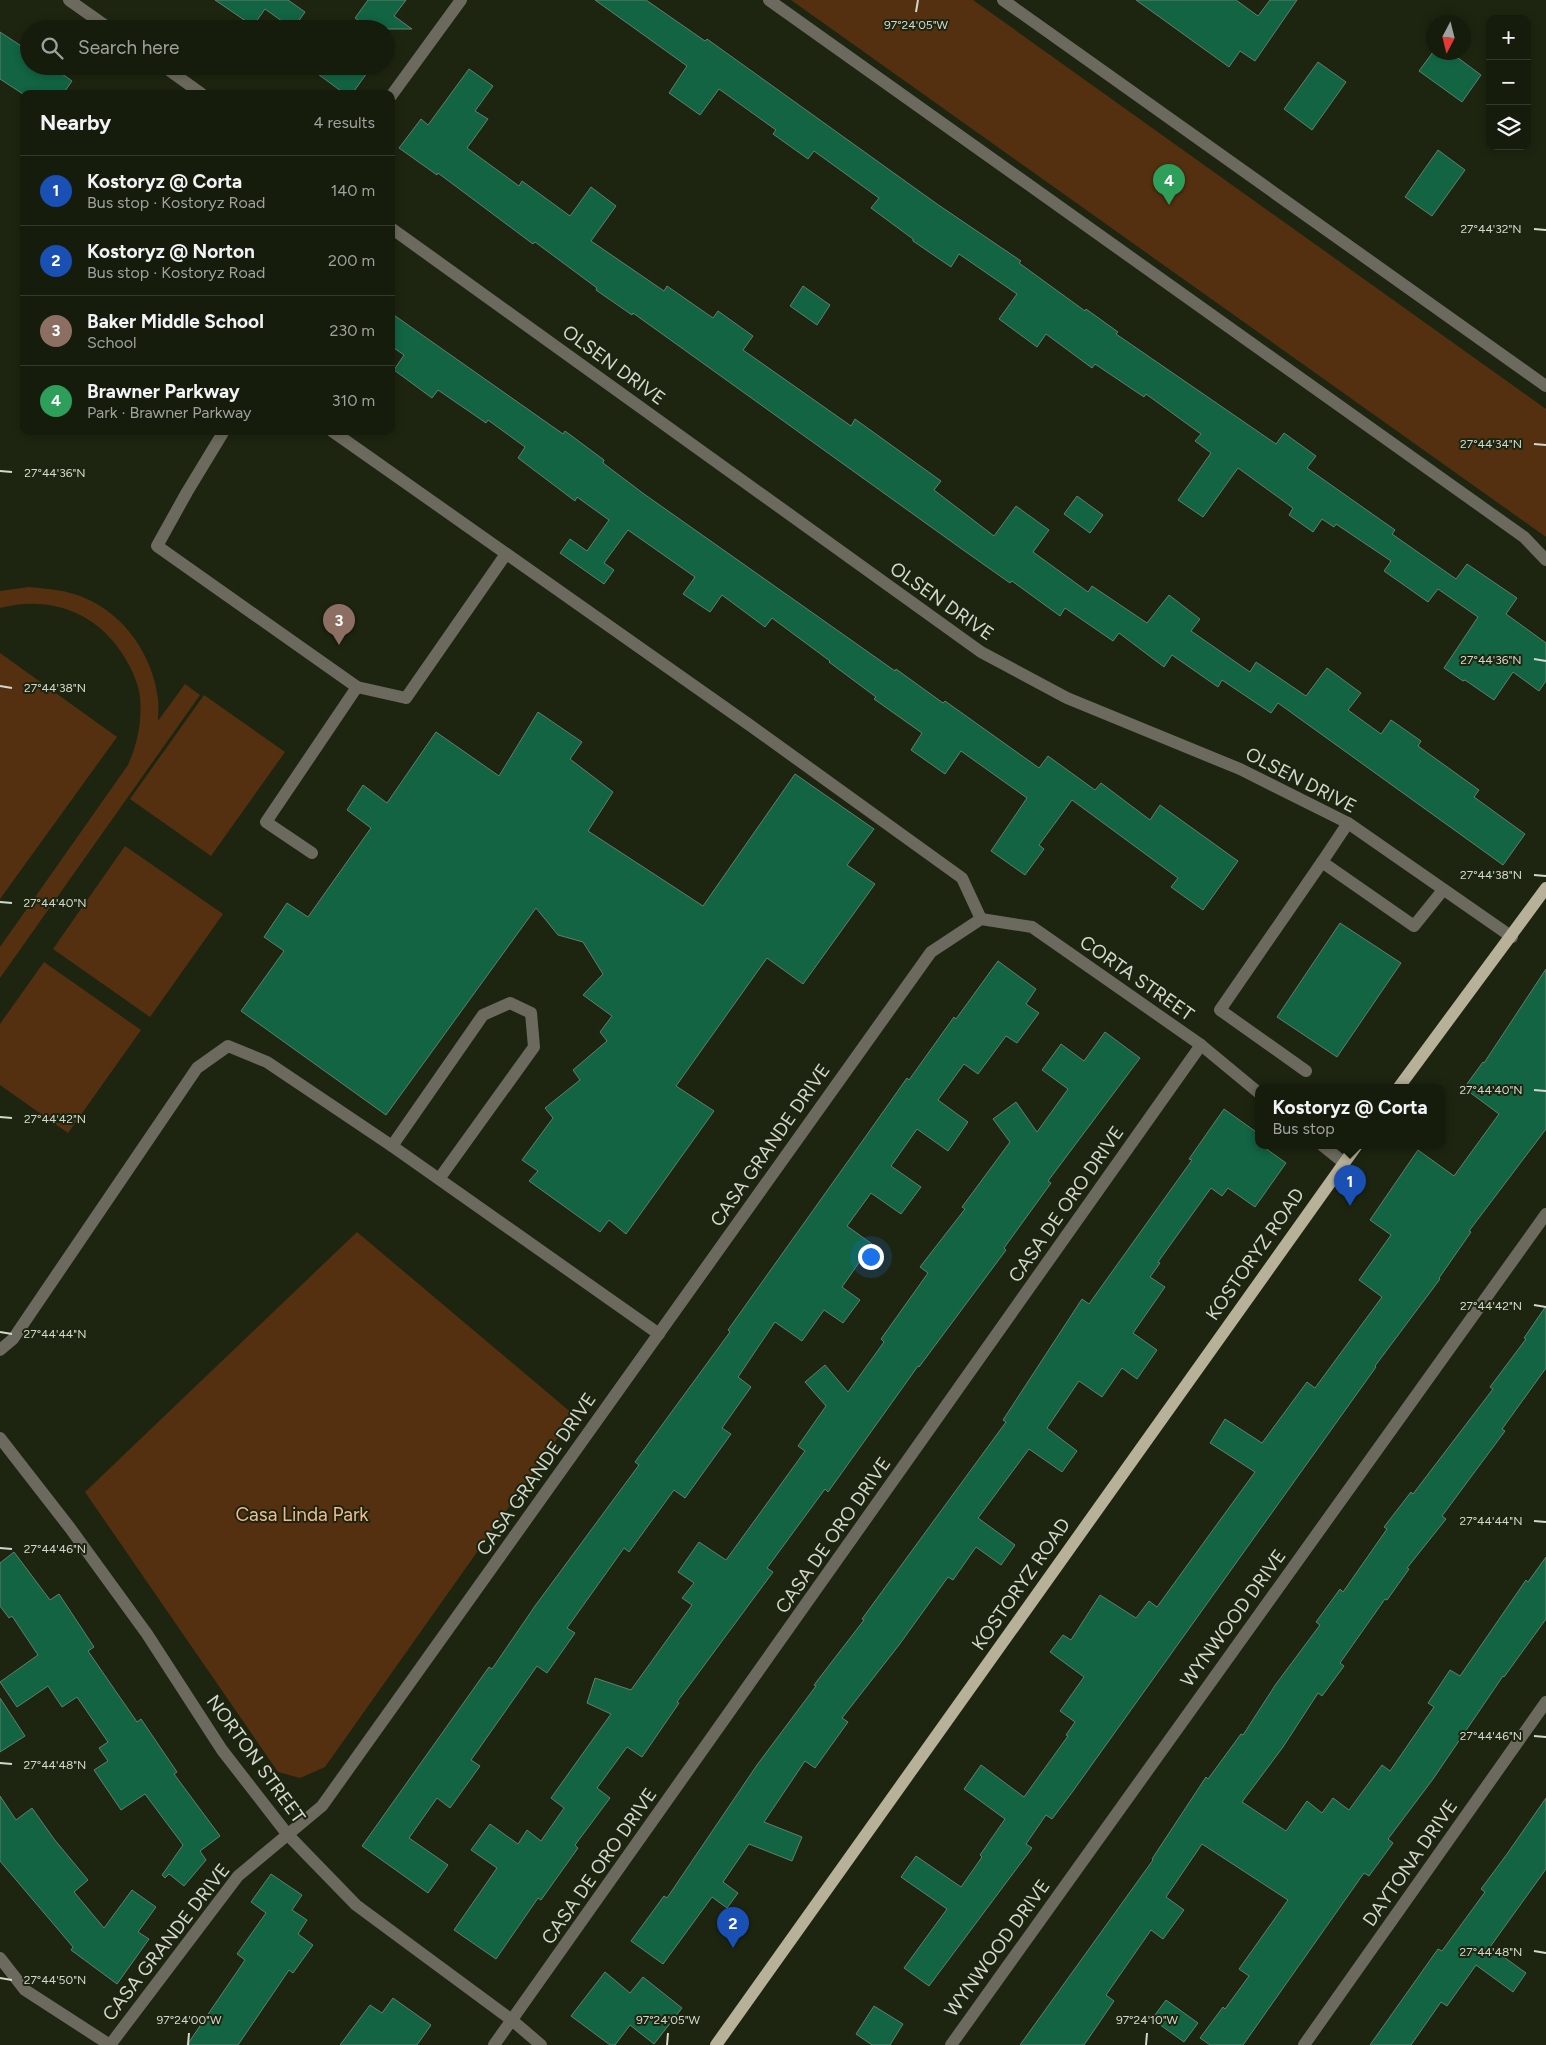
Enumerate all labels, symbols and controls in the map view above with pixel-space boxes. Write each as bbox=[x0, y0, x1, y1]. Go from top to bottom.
north arrow bbox=[1426, 15, 1471, 60]
map controls bbox=[1486, 15, 1531, 150]
button: + bbox=[1486, 15, 1531, 60]
text: 97°24'05"W bbox=[884, 18, 949, 32]
search box bbox=[20, 20, 395, 75]
icon: search bbox=[38, 34, 66, 62]
text: Search here bbox=[78, 36, 180, 59]
button: − bbox=[1486, 60, 1531, 105]
button: layers bbox=[1486, 105, 1531, 150]
text: Nearby bbox=[40, 110, 111, 135]
text: 4 results bbox=[314, 113, 375, 132]
pin: 4 bbox=[1153, 164, 1185, 205]
text: Kostoryz @ Corta bbox=[87, 170, 242, 193]
text: 1 bbox=[53, 181, 59, 200]
text: 140 m bbox=[331, 181, 375, 200]
text: Bus stop · Kostoryz Road bbox=[87, 193, 265, 212]
text: 27°44'32"N bbox=[1460, 222, 1522, 236]
text: Kostoryz @ Norton bbox=[87, 240, 255, 263]
text: 2 bbox=[51, 251, 61, 270]
text: 200 m bbox=[328, 251, 375, 270]
text: Bus stop · Kostoryz Road bbox=[87, 263, 265, 282]
text: Baker Middle School bbox=[87, 310, 264, 333]
street label: OLSEN DRIVE bbox=[558, 320, 670, 410]
text: 3 bbox=[52, 321, 60, 340]
text: 230 m bbox=[330, 321, 375, 340]
text: School bbox=[87, 333, 137, 352]
text: Brawner Parkway bbox=[87, 380, 240, 403]
text: 4 bbox=[51, 391, 61, 410]
text: 310 m bbox=[332, 391, 375, 410]
text: Park · Brawner Parkway bbox=[87, 403, 251, 422]
text: 27°44'34"N bbox=[1460, 437, 1522, 451]
text: 27°44'36"N bbox=[24, 466, 86, 480]
street label: OLSEN DRIVE bbox=[886, 557, 998, 645]
pin: 3 bbox=[323, 604, 355, 645]
text: 27°44'36"N bbox=[1460, 653, 1522, 667]
text: 27°44'38"N bbox=[24, 681, 86, 695]
street label: OLSEN DRIVE bbox=[1242, 742, 1360, 818]
text: 27°44'38"N bbox=[1460, 868, 1522, 882]
text: 27°44'40"N bbox=[23, 896, 87, 910]
street label: CORTA STREET bbox=[1075, 930, 1199, 1026]
street label: CASA GRANDE DRIVE bbox=[705, 1059, 835, 1231]
text: 27°44'40"N bbox=[1459, 1083, 1523, 1097]
popup bbox=[1255, 1084, 1445, 1149]
text: Kostoryz @ Corta bbox=[1272, 1096, 1428, 1119]
text: 27°44'42"N bbox=[24, 1112, 86, 1126]
text: Bus stop bbox=[1272, 1119, 1335, 1138]
street label: CASA DE ORO DRIVE bbox=[1003, 1121, 1129, 1287]
pin: 1 bbox=[1334, 1165, 1366, 1206]
street label: KOSTORYZ ROAD bbox=[1201, 1183, 1309, 1325]
your location bbox=[858, 1244, 884, 1270]
text: 27°44'42"N bbox=[1460, 1299, 1522, 1313]
text: 27°44'44"N bbox=[24, 1327, 86, 1341]
street label: CASA GRANDE DRIVE bbox=[471, 1388, 601, 1560]
street label: CASA DE ORO DRIVE bbox=[770, 1452, 896, 1618]
park label: Casa Linda Park bbox=[235, 1503, 369, 1526]
street label: KOSTORYZ ROAD bbox=[967, 1513, 1075, 1655]
text: 27°44'44"N bbox=[1460, 1514, 1522, 1528]
text: 27°44'46"N bbox=[24, 1542, 86, 1556]
street label: WYNWOOD DRIVE bbox=[1175, 1545, 1291, 1691]
street label: NORTON STREET bbox=[202, 1690, 311, 1828]
text: 27°44'46"N bbox=[1460, 1729, 1522, 1743]
text: 27°44'48"N bbox=[24, 1758, 86, 1772]
street label: CASA DE ORO DRIVE bbox=[536, 1783, 662, 1949]
street label: DAYTONA DRIVE bbox=[1358, 1795, 1462, 1931]
street label: CASA GRANDE DRIVE bbox=[97, 1859, 235, 2025]
street label: WYNWOOD DRIVE bbox=[939, 1875, 1055, 2021]
pin: 2 bbox=[717, 1907, 749, 1948]
text: 27°44'48"N bbox=[1460, 1945, 1522, 1959]
text: 27°44'50"N bbox=[24, 1973, 86, 1987]
text: 97°24'00"W bbox=[157, 2013, 222, 2027]
text: 97°24'05"W bbox=[636, 2013, 701, 2027]
text: 97°24'10"W bbox=[1116, 2013, 1179, 2027]

